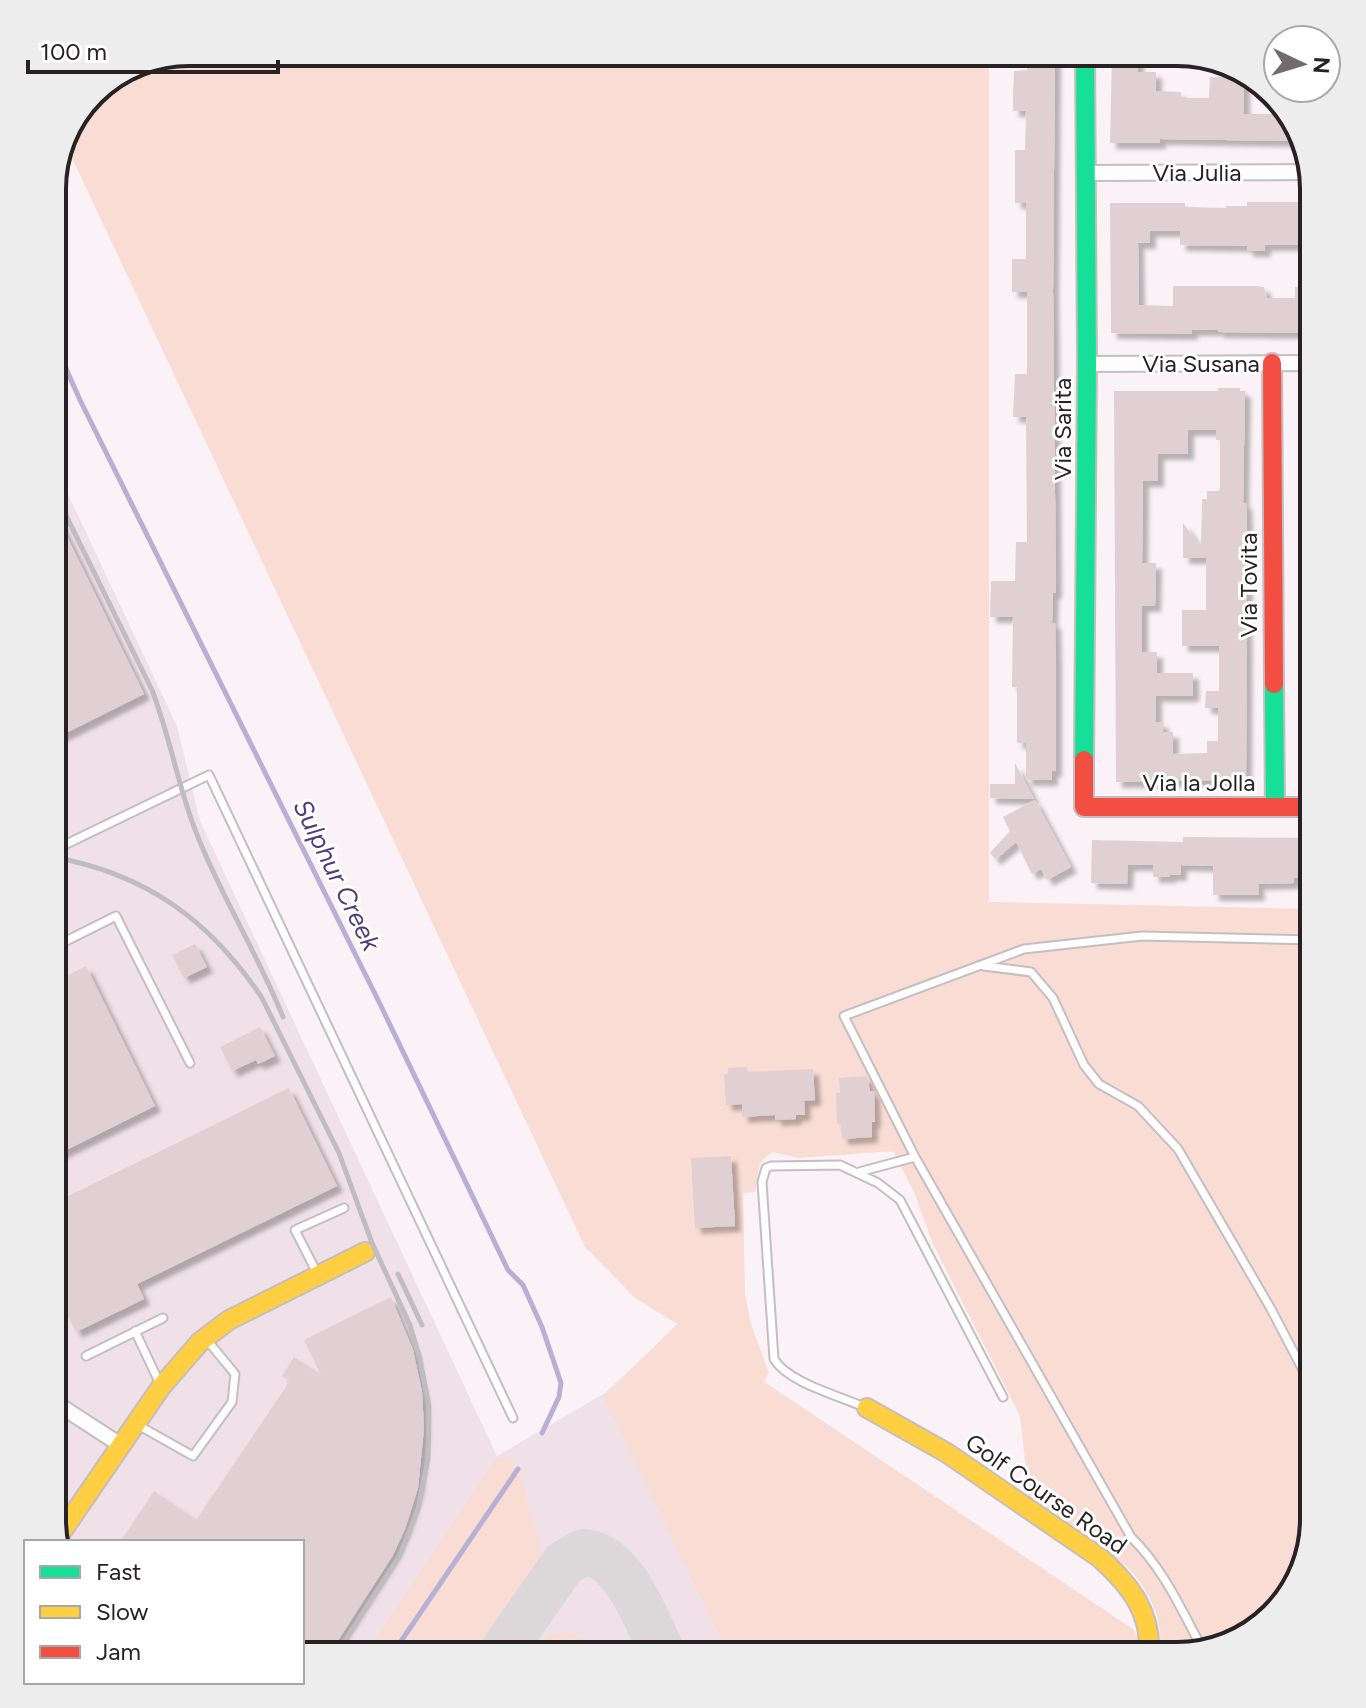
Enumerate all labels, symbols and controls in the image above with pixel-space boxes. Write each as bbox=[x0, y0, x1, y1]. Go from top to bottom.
scale bar bbox=[28, 24, 278, 74]
north arrow bbox=[1262, 24, 1342, 104]
text: 100 m bbox=[40, 37, 107, 66]
text: N bbox=[1307, 56, 1336, 75]
street label: Via Julia bbox=[1152, 158, 1242, 187]
street label: Via Susana bbox=[1142, 349, 1260, 378]
street label: Via Sarita bbox=[1048, 378, 1077, 480]
street label: Via Tovita bbox=[1234, 532, 1263, 638]
street label: Via la Jolla bbox=[1143, 768, 1255, 797]
water label: Sulphur Creek bbox=[287, 794, 388, 957]
street label: Golf Course Road bbox=[960, 1427, 1133, 1560]
legend bbox=[24, 1540, 304, 1684]
text: Fast bbox=[96, 1557, 141, 1586]
text: Slow bbox=[96, 1597, 149, 1626]
text: Jam bbox=[96, 1637, 141, 1666]

